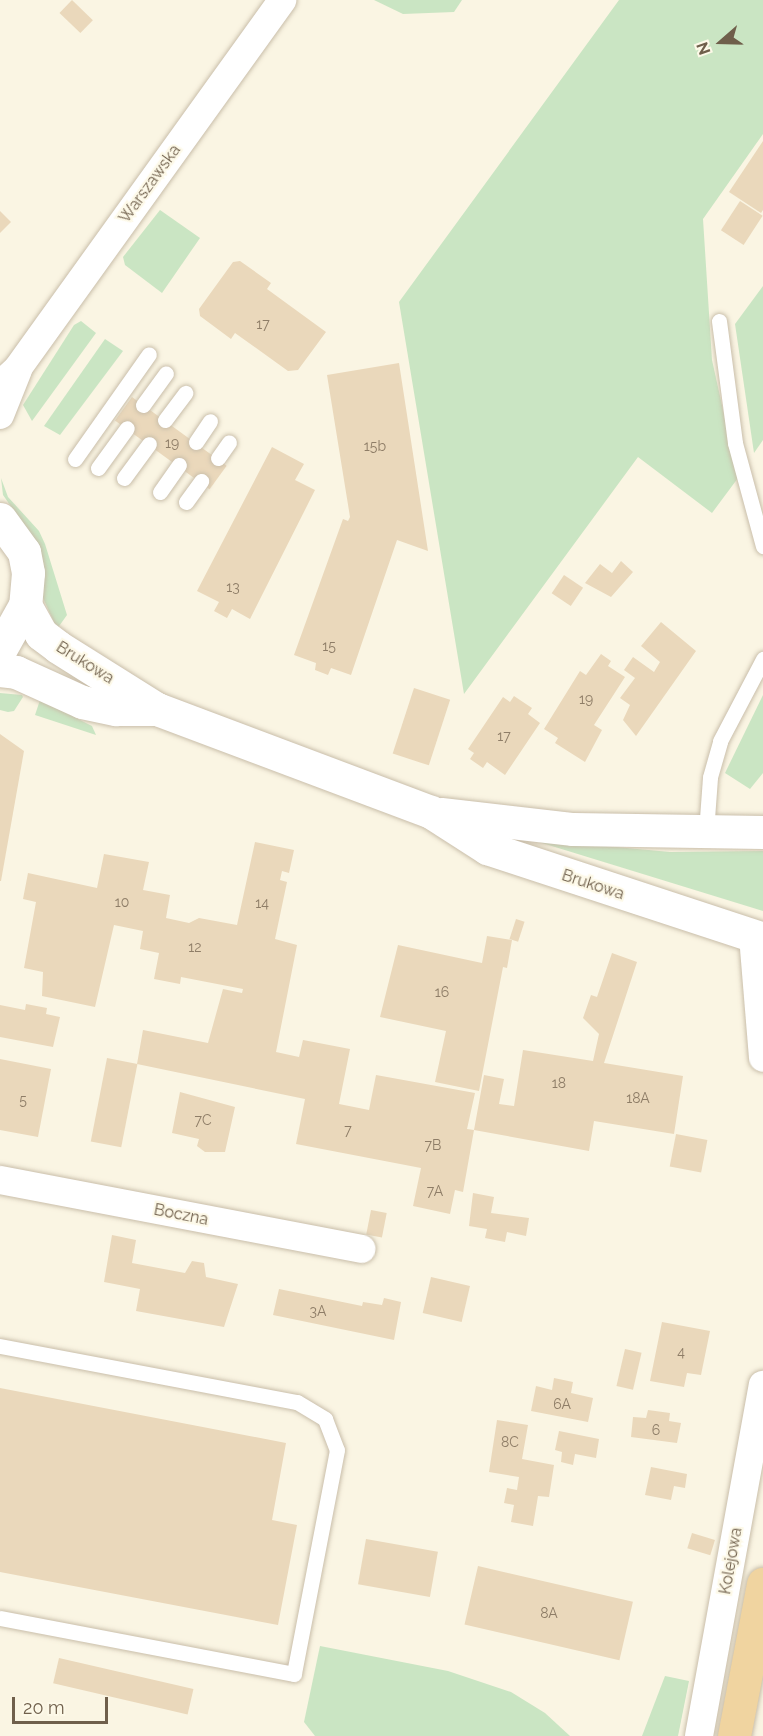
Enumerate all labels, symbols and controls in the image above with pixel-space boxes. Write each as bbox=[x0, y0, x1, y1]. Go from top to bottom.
north arrow bbox=[691, 12, 751, 72]
text: N bbox=[693, 39, 715, 57]
street label: Warszawska bbox=[115, 141, 185, 227]
house number: 17 bbox=[256, 316, 270, 332]
house number: 19 bbox=[165, 435, 179, 451]
house number: 15b bbox=[364, 438, 386, 454]
house number: 13 bbox=[226, 579, 240, 595]
street label: Brukowa bbox=[53, 638, 117, 688]
house number: 15 bbox=[322, 638, 336, 654]
house number: 19 bbox=[579, 691, 593, 707]
house number: 17 bbox=[497, 728, 511, 744]
street label: Brukowa bbox=[559, 866, 627, 904]
house number: 10 bbox=[115, 894, 129, 910]
house number: 14 bbox=[255, 895, 269, 911]
house number: 12 bbox=[188, 939, 202, 955]
house number: 16 bbox=[435, 984, 449, 1000]
house number: 18 bbox=[552, 1075, 566, 1091]
house number: 18A bbox=[626, 1090, 650, 1106]
house number: 5 bbox=[19, 1092, 27, 1108]
house number: 7C bbox=[194, 1112, 212, 1128]
house number: 7 bbox=[344, 1122, 352, 1138]
house number: 7B bbox=[425, 1137, 441, 1153]
house number: 7A bbox=[427, 1183, 443, 1199]
street label: Boczna bbox=[152, 1200, 210, 1230]
house number: 3A bbox=[310, 1303, 326, 1319]
house number: 4 bbox=[677, 1344, 685, 1360]
house number: 6A bbox=[553, 1396, 571, 1412]
house number: 6 bbox=[652, 1422, 660, 1438]
house number: 8C bbox=[501, 1434, 519, 1450]
street label: Kolejowa bbox=[716, 1526, 746, 1596]
house number: 8A bbox=[540, 1605, 558, 1621]
scale bar bbox=[15, 1685, 111, 1723]
text: 20 m bbox=[23, 1697, 65, 1718]

